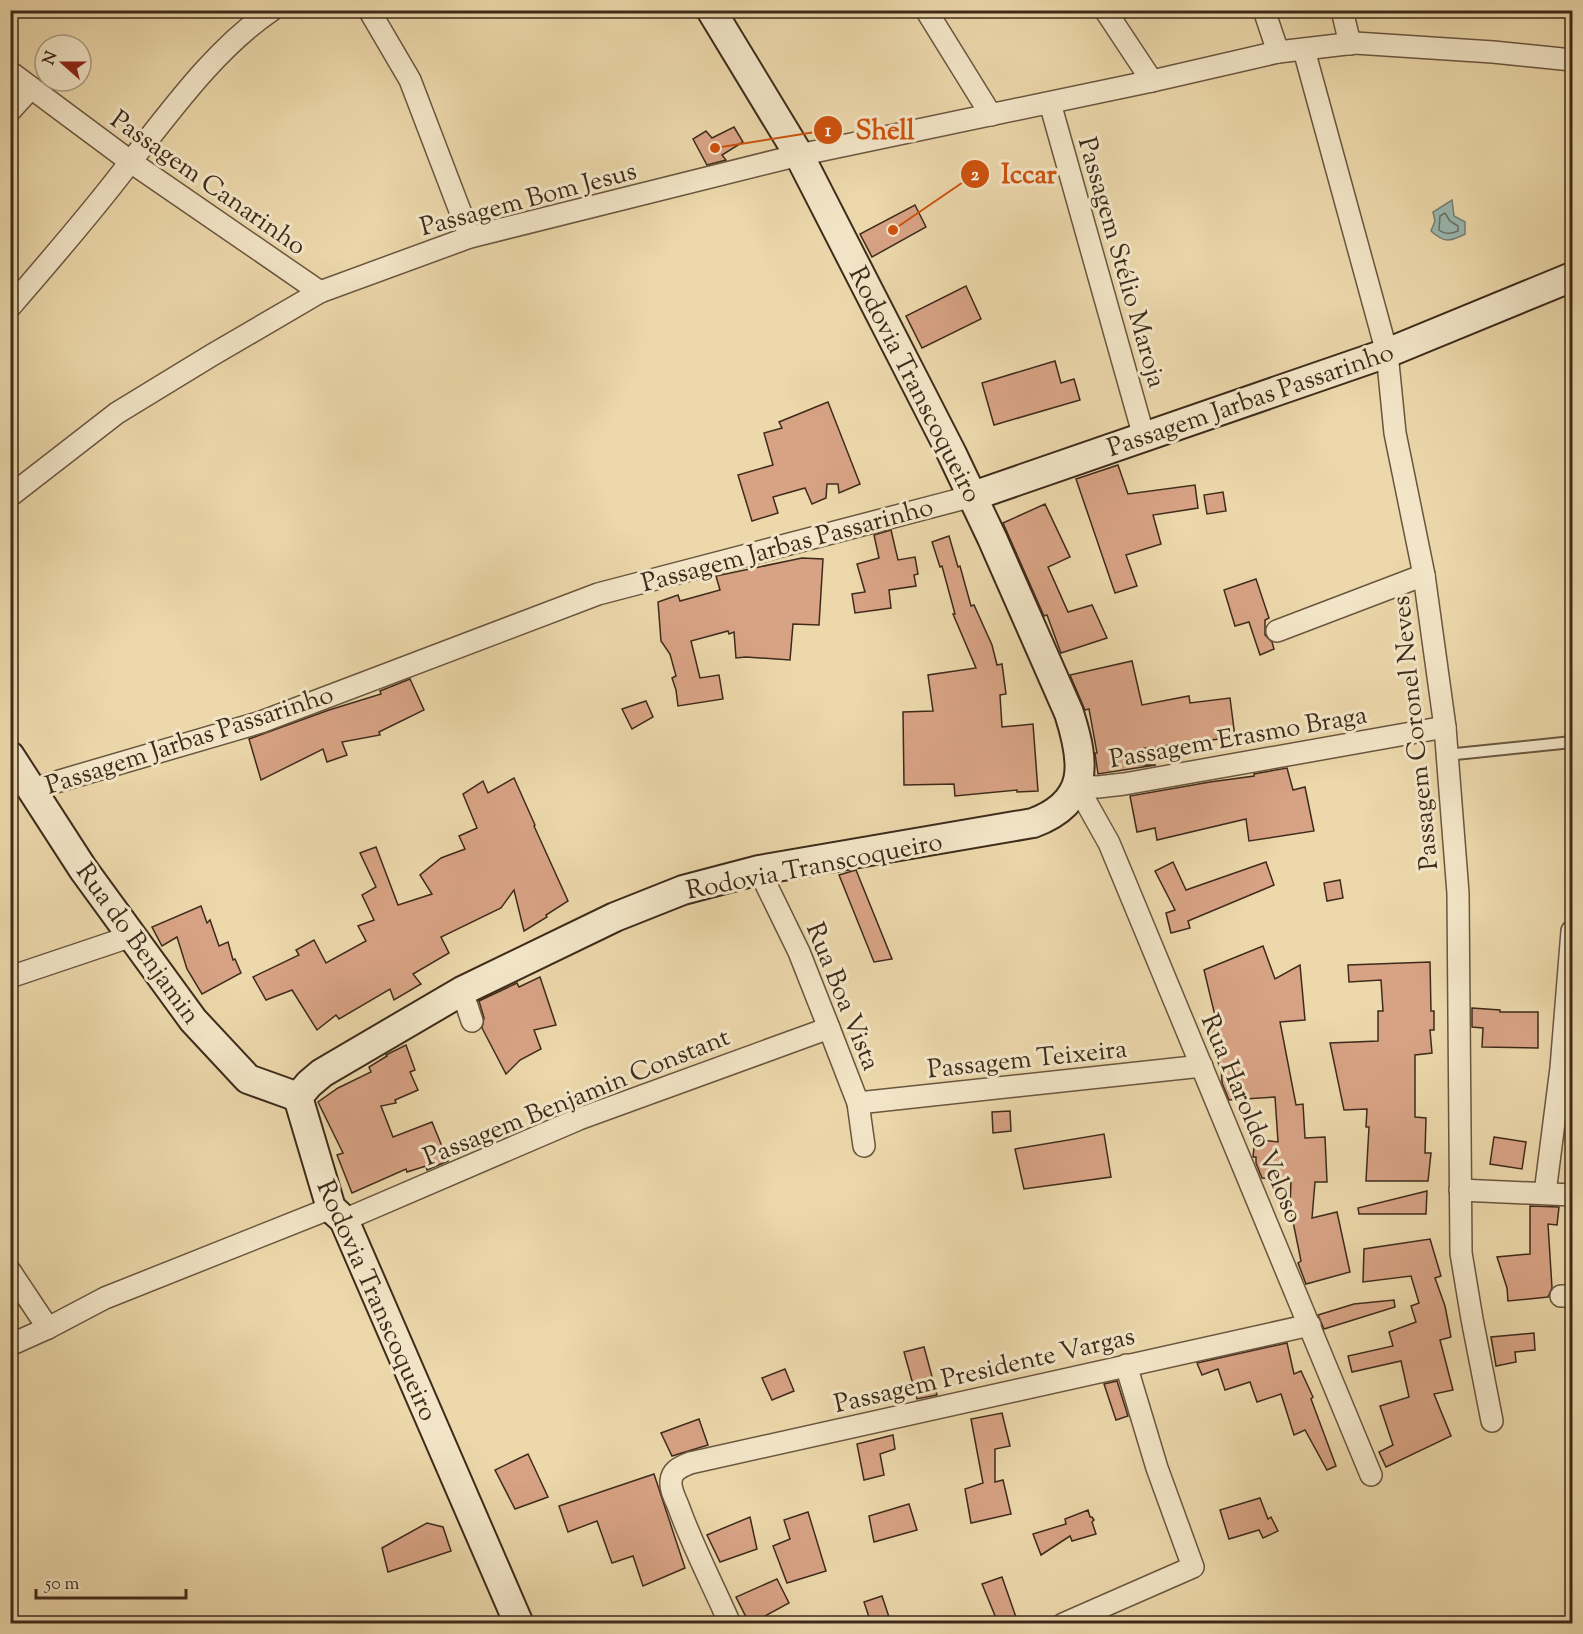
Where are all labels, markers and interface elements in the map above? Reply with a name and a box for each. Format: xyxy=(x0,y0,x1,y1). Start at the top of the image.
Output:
north arrow xyxy=(33,33,93,93)
text: N xyxy=(38,48,64,69)
street label: Passagem Canarinho xyxy=(102,103,313,266)
callout: Shell xyxy=(813,107,927,152)
text: Shell xyxy=(855,113,915,152)
text: 1 xyxy=(825,119,832,145)
street label: Passagem Stélio Maroja xyxy=(1067,133,1174,392)
callout: Iccar xyxy=(960,151,1069,196)
street label: Passagem Bom Jesus xyxy=(416,154,641,247)
text: Iccar xyxy=(1001,157,1058,196)
text: 2 xyxy=(971,163,980,189)
street label: Rodovia Transcoqueiro xyxy=(838,261,989,510)
street label: Passagem Jarbas Passarinho xyxy=(1103,335,1399,468)
street label: Passagem Jarbas Passarinho xyxy=(638,490,938,603)
street label: Passagem Coronel Neves xyxy=(1384,594,1449,872)
street label: Passagem Jarbas Passarinho xyxy=(41,677,339,805)
street label: Passagem Erasmo Braga xyxy=(1107,698,1370,779)
street label: Rodovia Transcoqueiro xyxy=(683,824,946,910)
street label: Rua do Benjamin xyxy=(66,856,208,1033)
street label: Rua Boa Vista xyxy=(795,917,888,1076)
street label: Rua Haroldo Veloso xyxy=(1190,1009,1311,1229)
street label: Passagem Benjamin Constant xyxy=(418,1020,736,1177)
street label: Passagem Teixeira xyxy=(926,1032,1129,1089)
street label: Rodovia Transcoqueiro xyxy=(306,1175,446,1427)
street label: Passagem Presidente Vargas xyxy=(831,1319,1139,1424)
scale bar xyxy=(36,1562,186,1600)
text: 50 m xyxy=(44,1572,80,1598)

